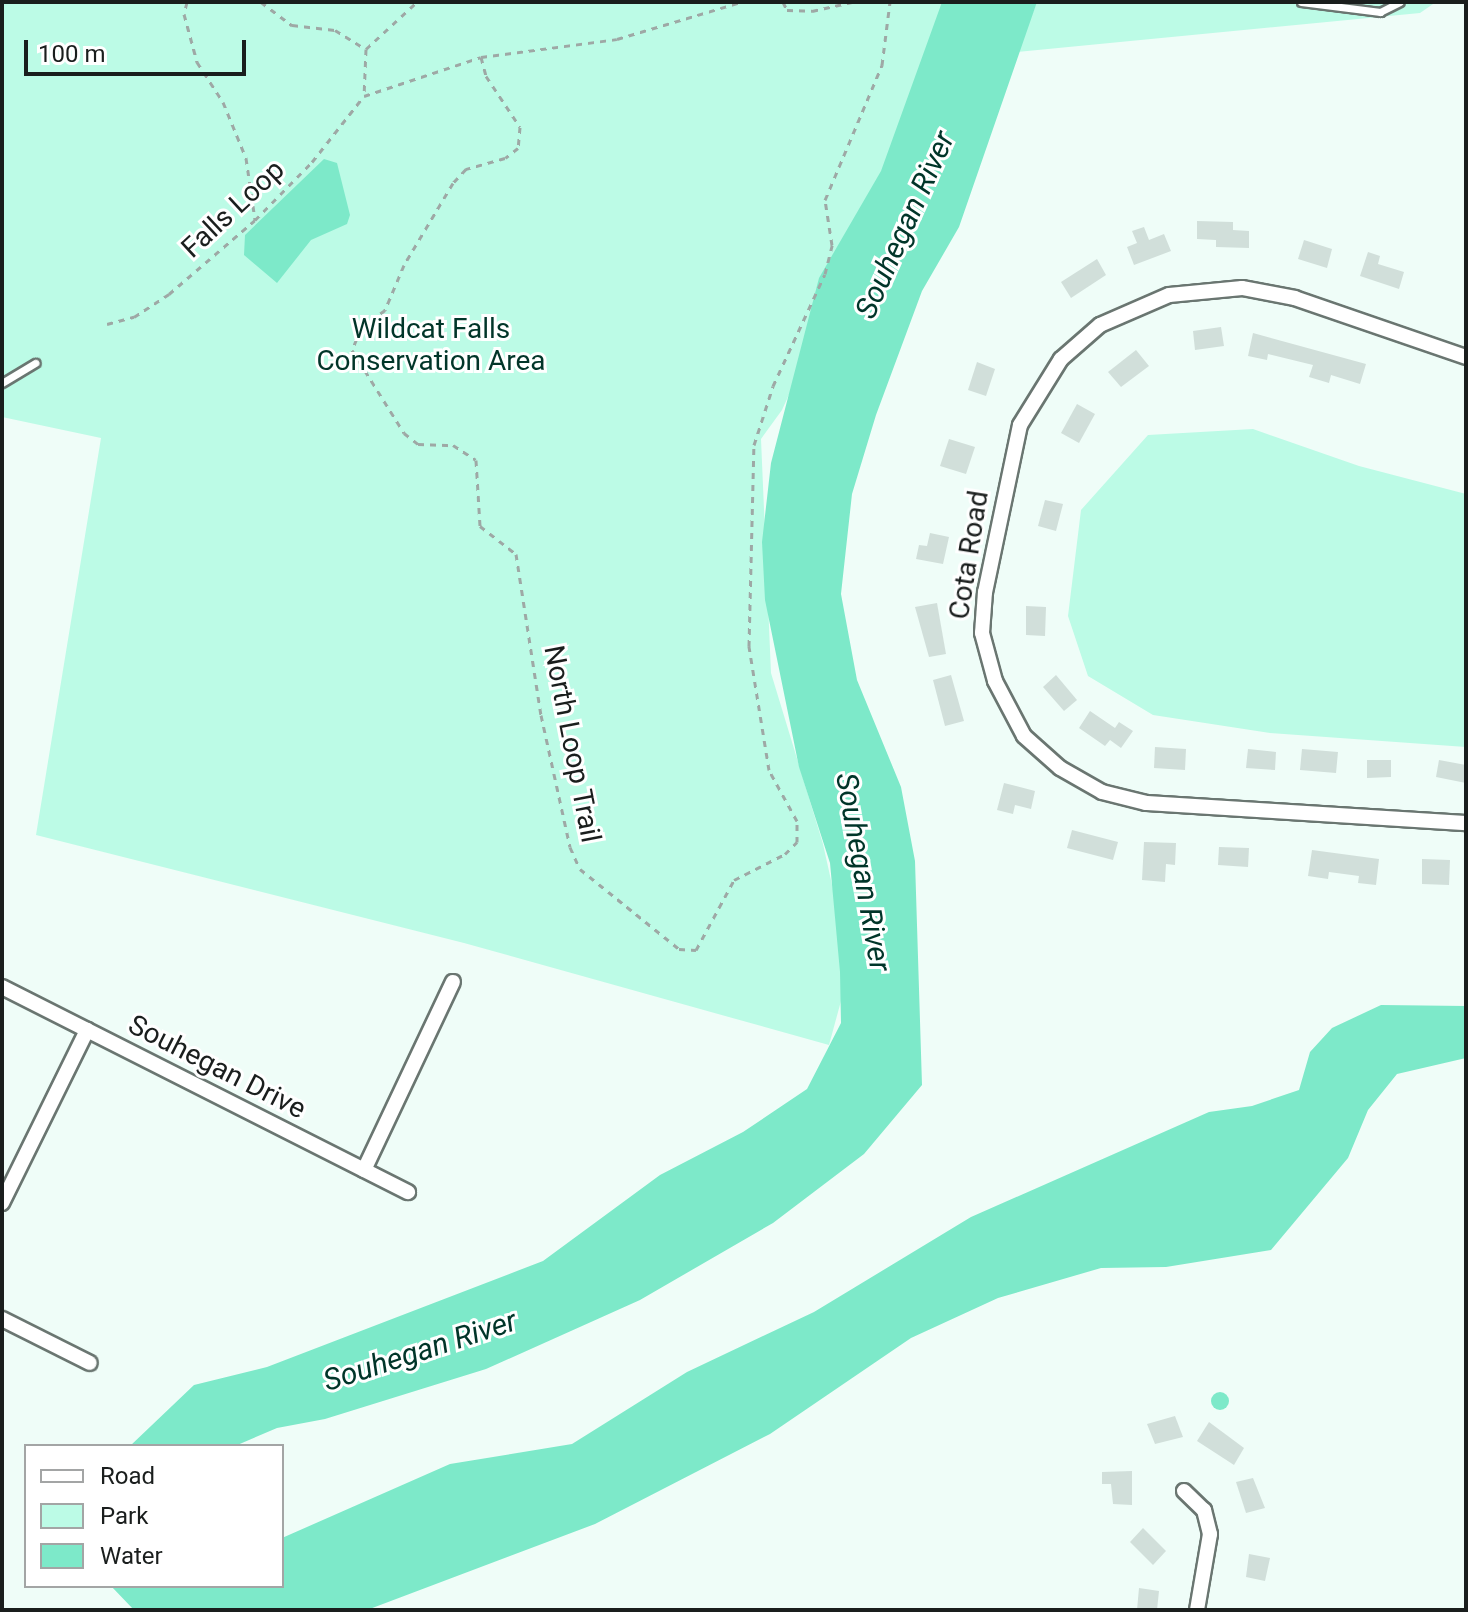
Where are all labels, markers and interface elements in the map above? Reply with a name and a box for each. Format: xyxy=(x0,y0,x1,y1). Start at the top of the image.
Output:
scale bar xyxy=(28,24,250,74)
text: 100 m xyxy=(38,40,105,68)
water label: Souhegan River xyxy=(848,126,962,324)
street label: Falls Loop xyxy=(175,153,291,265)
park label: Wildcat Falls Conservation Area xyxy=(316,312,546,378)
street label: Cota Road xyxy=(942,488,996,622)
street label: North Loop Trail xyxy=(536,642,608,846)
water label: Souhegan River xyxy=(828,770,898,974)
street label: Souhegan Drive xyxy=(123,1008,311,1126)
water label: Souhegan River xyxy=(319,1303,521,1399)
legend xyxy=(24,1444,284,1588)
text: Road xyxy=(100,1462,155,1490)
text: Park xyxy=(100,1502,148,1530)
text: Water xyxy=(100,1542,163,1570)

